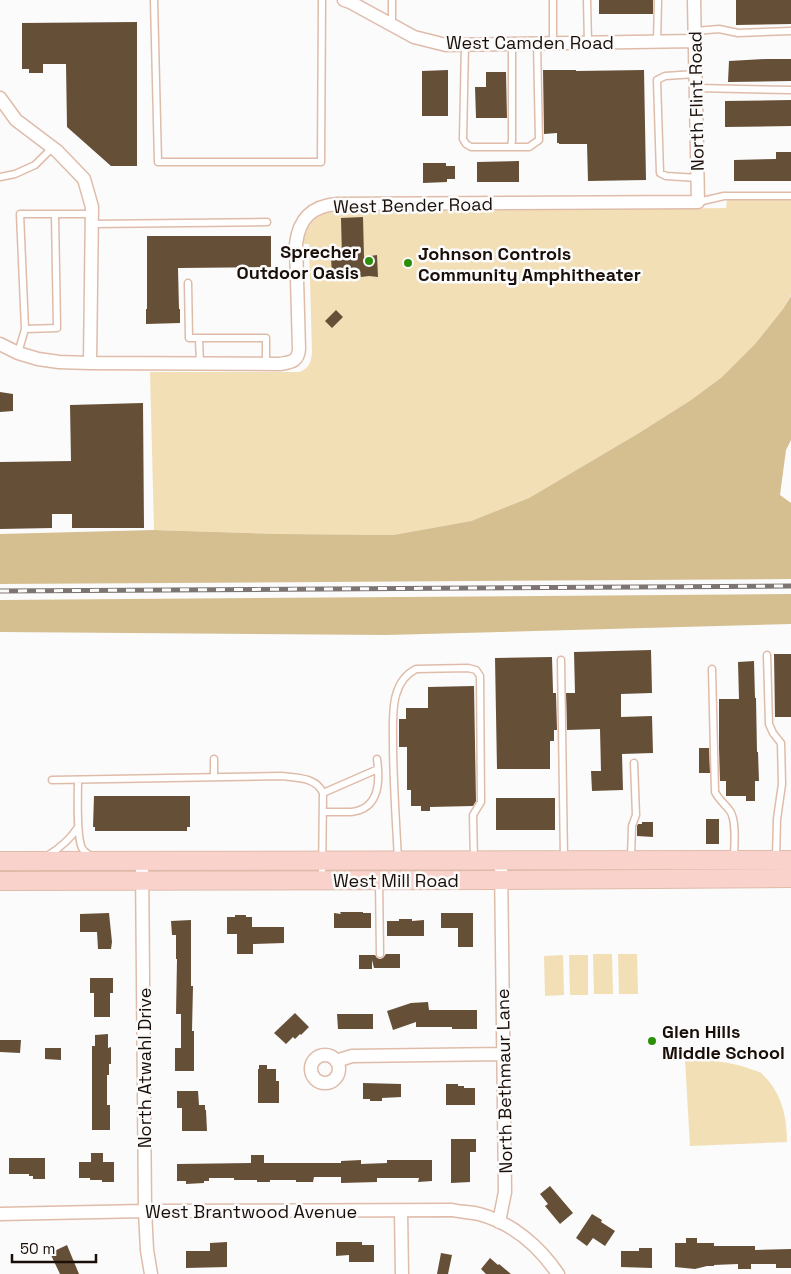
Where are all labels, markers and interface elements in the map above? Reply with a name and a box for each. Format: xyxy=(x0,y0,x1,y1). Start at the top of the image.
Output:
street label: West Camden Road xyxy=(446,31,614,54)
street label: North Flint Road xyxy=(683,31,709,171)
street label: West Bender Road xyxy=(333,192,493,218)
place label: Sprecher Outdoor Oasis xyxy=(236,240,359,284)
place label: Johnson Controls Community Amphitheater xyxy=(418,242,641,286)
marker: Sprecher Outdoor Oasis xyxy=(363,255,375,267)
marker: Johnson Controls Community Amphitheater xyxy=(402,257,414,269)
street label: West Mill Road xyxy=(333,869,459,892)
street label: North Atwahl Drive xyxy=(133,988,156,1148)
street label: North Bethmaur Lane xyxy=(491,988,517,1174)
place label: Glen Hills Middle School xyxy=(662,1020,785,1064)
marker: Glen Hills Middle School xyxy=(646,1035,658,1047)
street label: West Brantwood Avenue xyxy=(145,1200,357,1223)
scale bar xyxy=(12,1232,96,1264)
text: 50 m xyxy=(20,1239,55,1258)

